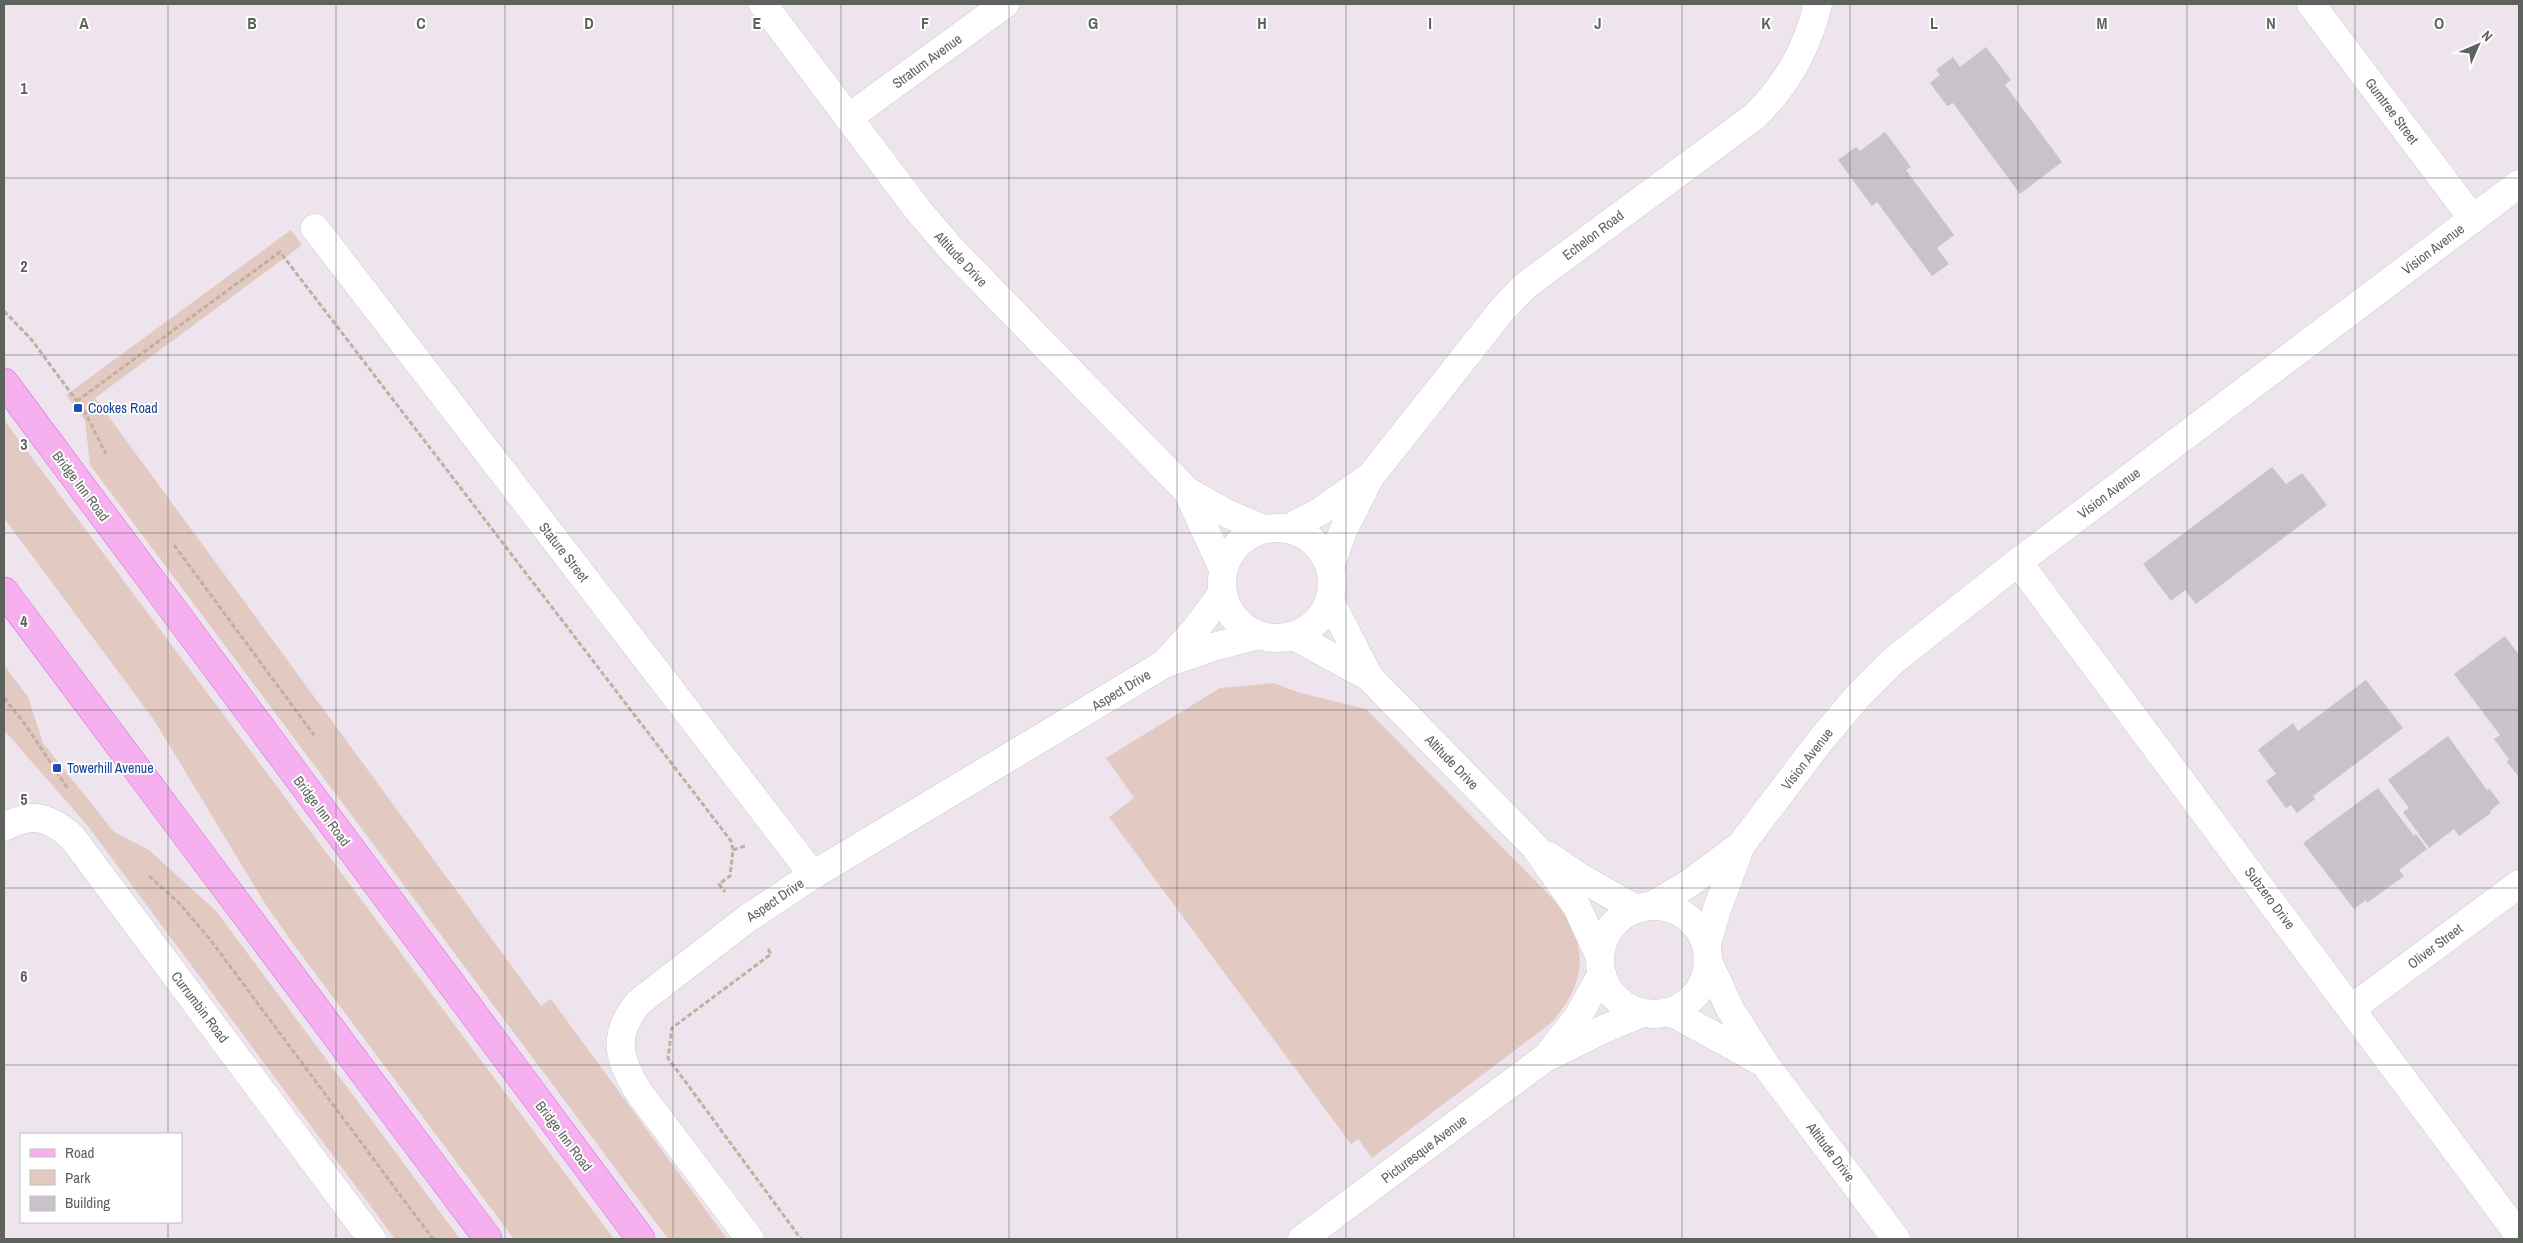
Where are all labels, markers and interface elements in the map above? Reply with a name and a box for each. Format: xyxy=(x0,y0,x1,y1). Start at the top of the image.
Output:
text: A xyxy=(79,12,89,34)
text: B xyxy=(247,12,257,34)
text: C xyxy=(416,12,426,34)
text: D xyxy=(584,12,594,34)
text: E xyxy=(753,12,762,34)
text: F xyxy=(921,12,929,34)
text: G xyxy=(1088,12,1098,34)
text: H xyxy=(1257,12,1267,34)
text: I xyxy=(1428,12,1432,34)
text: J xyxy=(1594,12,1602,34)
text: K xyxy=(1761,12,1771,34)
text: L xyxy=(1930,12,1938,34)
text: M xyxy=(2097,12,2108,34)
text: N xyxy=(2266,12,2276,34)
text: O xyxy=(2434,12,2444,34)
north arrow xyxy=(2453,20,2503,70)
text: N xyxy=(2478,27,2496,45)
street label: Stratum Avenue xyxy=(889,30,965,92)
street label: Gumtree Street xyxy=(2361,74,2423,148)
text: 1 xyxy=(20,77,28,99)
street label: Echelon Road xyxy=(1559,206,1627,264)
street label: Vision Avenue xyxy=(2398,220,2468,278)
street label: Altitude Drive xyxy=(930,227,991,291)
text: 2 xyxy=(20,255,28,277)
place label: Cookes Road xyxy=(88,399,158,417)
marker: Cookes Road xyxy=(72,402,84,414)
text: 3 xyxy=(20,433,28,455)
street label: Bridge Inn Road xyxy=(49,447,113,525)
street label: Vision Avenue xyxy=(2074,464,2144,522)
street label: Stature Street xyxy=(535,519,593,585)
text: 4 xyxy=(20,610,28,632)
street label: Aspect Drive xyxy=(1087,665,1154,715)
street label: Vision Avenue xyxy=(1777,724,1837,794)
street label: Altitude Drive xyxy=(1421,730,1483,793)
place label: Towerhill Avenue xyxy=(67,759,154,777)
marker: Towerhill Avenue xyxy=(51,762,63,774)
street label: Bridge Inn Road xyxy=(290,772,354,850)
text: 5 xyxy=(20,788,28,810)
street label: Subzero Drive xyxy=(2241,863,2299,933)
street label: Aspect Drive xyxy=(742,874,807,926)
street label: Oliver Street xyxy=(2404,919,2466,973)
text: 6 xyxy=(20,965,28,987)
street label: Currumbin Road xyxy=(167,968,233,1046)
street label: Bridge Inn Road xyxy=(532,1097,596,1175)
street label: Picturesque Avenue xyxy=(1378,1111,1470,1187)
street label: Altitude Drive xyxy=(1802,1118,1859,1185)
legend xyxy=(20,1133,182,1223)
text: Road xyxy=(65,1142,94,1163)
text: Park xyxy=(65,1167,91,1188)
text: Building xyxy=(65,1192,110,1213)

